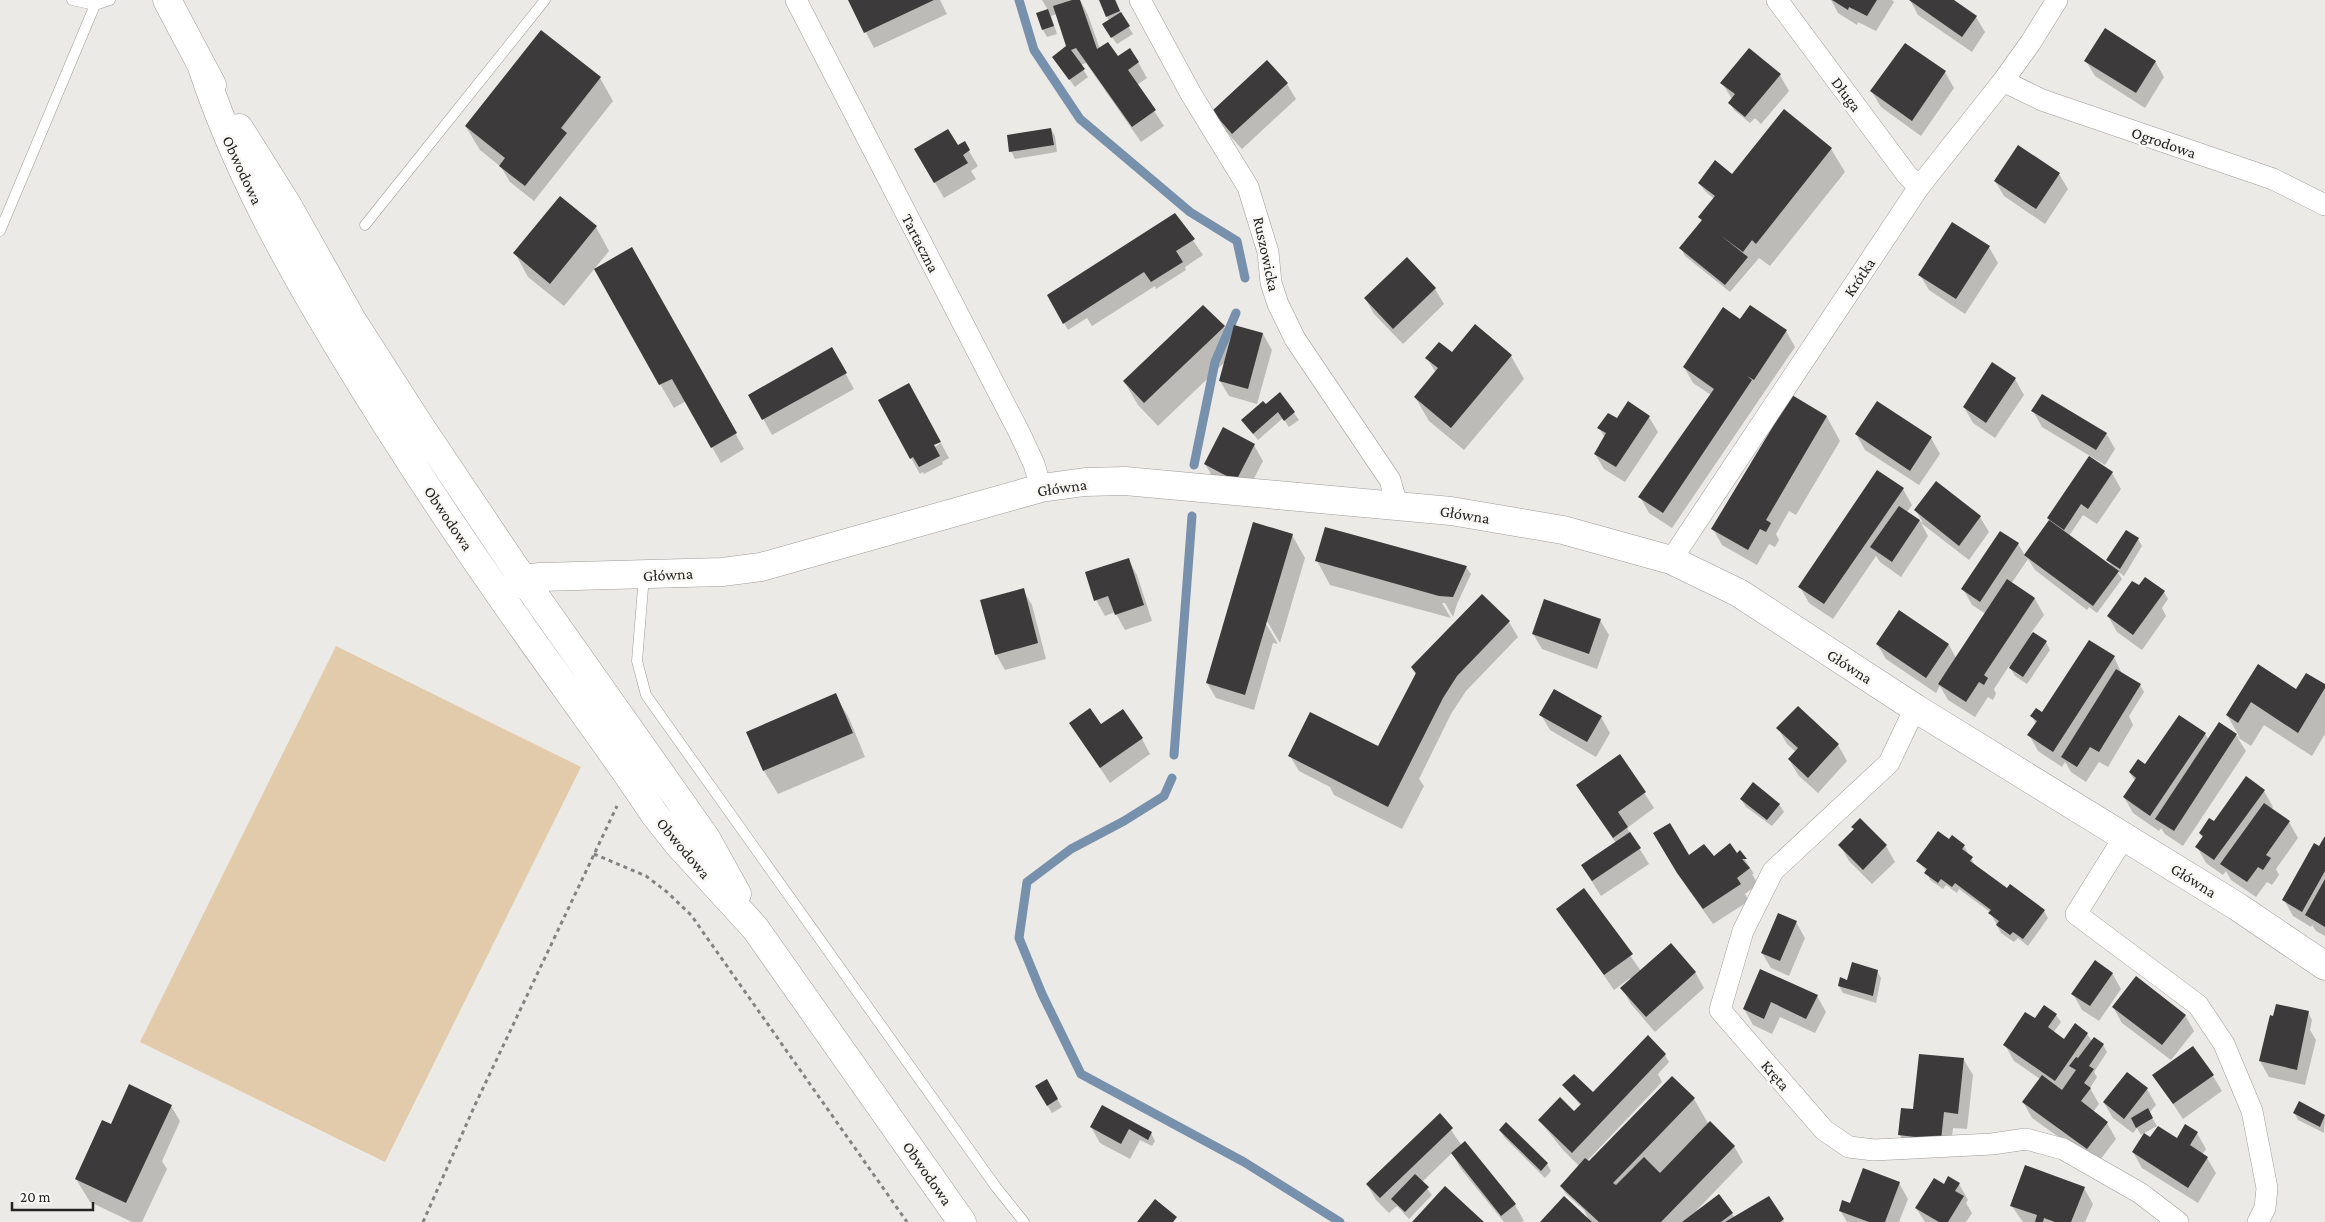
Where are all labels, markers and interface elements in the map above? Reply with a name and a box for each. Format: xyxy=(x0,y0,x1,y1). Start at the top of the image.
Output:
street label: Długa xyxy=(1827,74,1865,116)
street label: Ogrodowa xyxy=(2129,124,2199,163)
street label: Obwodowa xyxy=(219,133,266,208)
street label: Tartaczna xyxy=(899,211,943,276)
street label: Ruszowicka xyxy=(1250,215,1283,293)
street label: Krótka xyxy=(1840,254,1879,300)
street label: Główna xyxy=(1036,476,1089,499)
street label: Obwodowa xyxy=(421,483,477,554)
street label: Główna xyxy=(1439,502,1492,527)
street label: Główna xyxy=(643,565,694,584)
street label: Główna xyxy=(1824,646,1876,687)
street label: Obwodowa xyxy=(653,815,714,883)
street label: Główna xyxy=(2168,860,2220,901)
street label: Kręta xyxy=(1757,1057,1794,1095)
street label: Obwodowa xyxy=(899,1138,956,1209)
scale bar xyxy=(12,1180,94,1212)
text: 20 m xyxy=(20,1189,51,1205)

